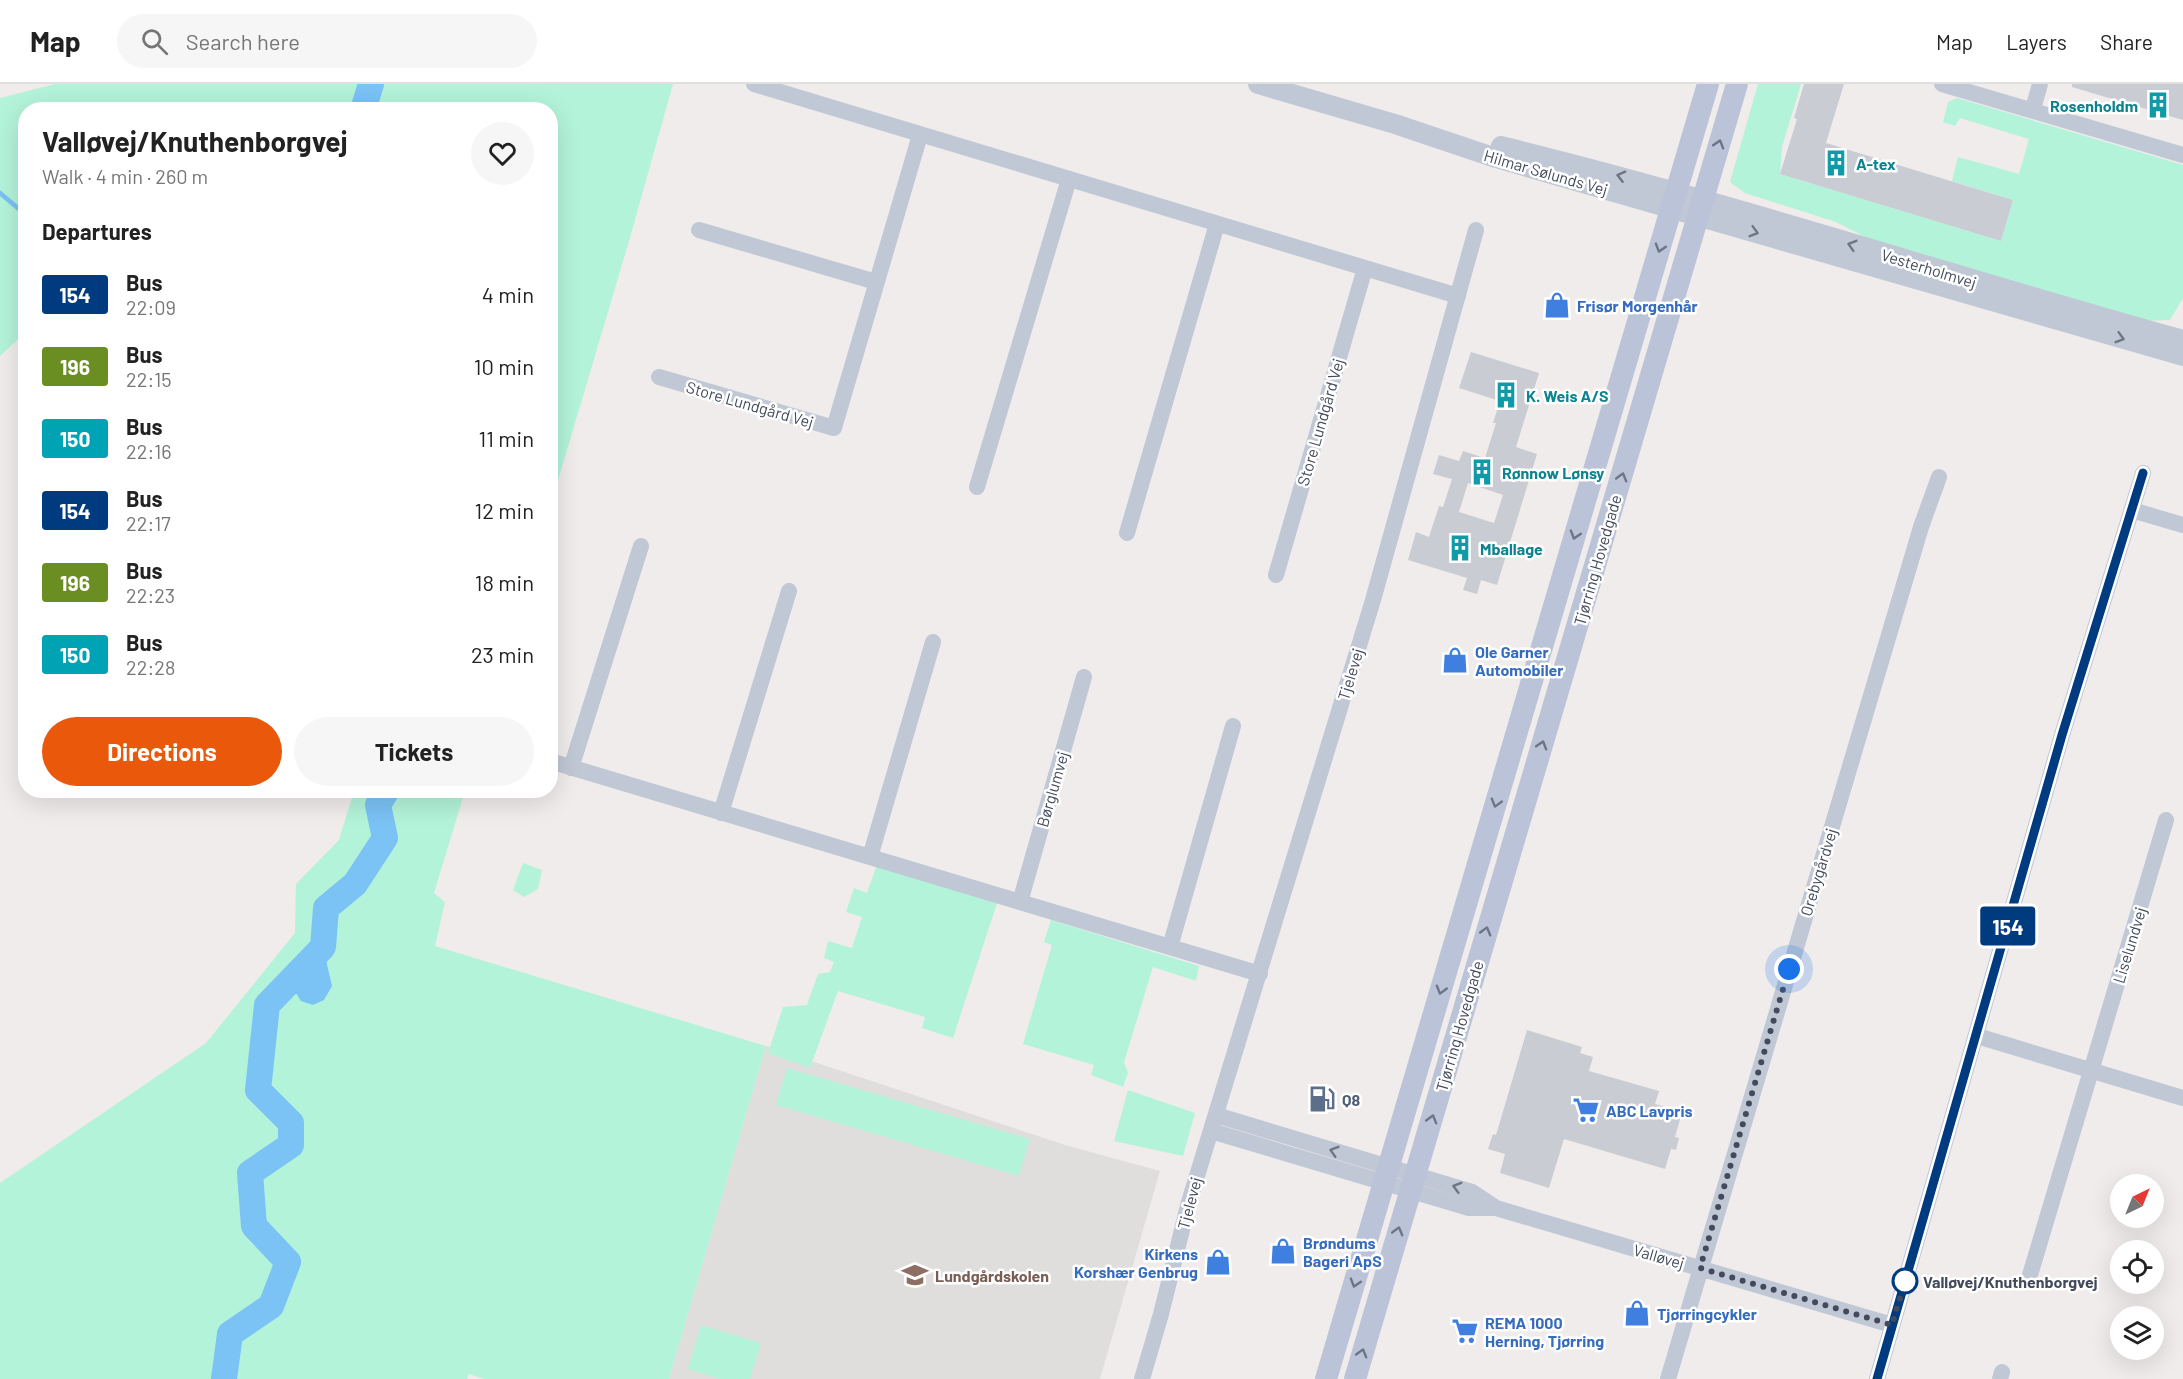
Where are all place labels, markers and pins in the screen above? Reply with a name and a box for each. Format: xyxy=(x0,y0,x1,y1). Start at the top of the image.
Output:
building icon: Rosenholdm xyxy=(2143,90,2173,120)
place label: Rosenholdm xyxy=(2050,96,2138,115)
building icon: A-tex xyxy=(1821,148,1851,178)
place label: A-tex xyxy=(1856,154,1896,173)
shop icon: Frisør Morgenhår xyxy=(1542,290,1572,320)
place label: Frisør Morgenhår xyxy=(1577,296,1698,315)
building icon: K. Weis A/S xyxy=(1491,380,1521,410)
place label: K. Weis A/S xyxy=(1526,386,1609,405)
building icon: Rønnow Lønsy xyxy=(1467,457,1497,487)
place label: Rønnow Lønsy xyxy=(1502,463,1604,482)
building icon: Mballage xyxy=(1445,533,1475,563)
place label: Mballage xyxy=(1480,539,1543,558)
place label: Ole Garner Automobiler xyxy=(1475,642,1563,679)
shop icon: Ole Garner Automobiler xyxy=(1440,645,1470,675)
fuel station icon: Q8 xyxy=(1307,1084,1337,1114)
place label: Q8 xyxy=(1342,1090,1360,1109)
supermarket icon: ABC Lavpris xyxy=(1571,1095,1601,1125)
place label: ABC Lavpris xyxy=(1606,1101,1693,1120)
place label: Brøndums Bageri ApS xyxy=(1303,1233,1382,1270)
shop icon: Brøndums Bageri ApS xyxy=(1268,1236,1298,1266)
place label: Kirkens Korshær Genbrug xyxy=(1074,1244,1198,1281)
shop icon: Kirkens Korshær Genbrug xyxy=(1203,1247,1233,1277)
school or university icon: Lundgårdskolen xyxy=(900,1260,930,1290)
place label: Lundgårdskolen xyxy=(935,1266,1049,1285)
marker: Valløvej/Knuthenborgvej xyxy=(1892,1268,1918,1294)
place label: Valløvej/Knuthenborgvej xyxy=(1923,1272,2098,1291)
shop icon: Tjørringcykler xyxy=(1622,1298,1652,1328)
place label: Tjørringcykler xyxy=(1657,1304,1757,1323)
place label: REMA 1000 Herning, Tjørring xyxy=(1485,1313,1604,1350)
supermarket icon: REMA 1000 Herning, Tjørring xyxy=(1450,1316,1480,1346)

